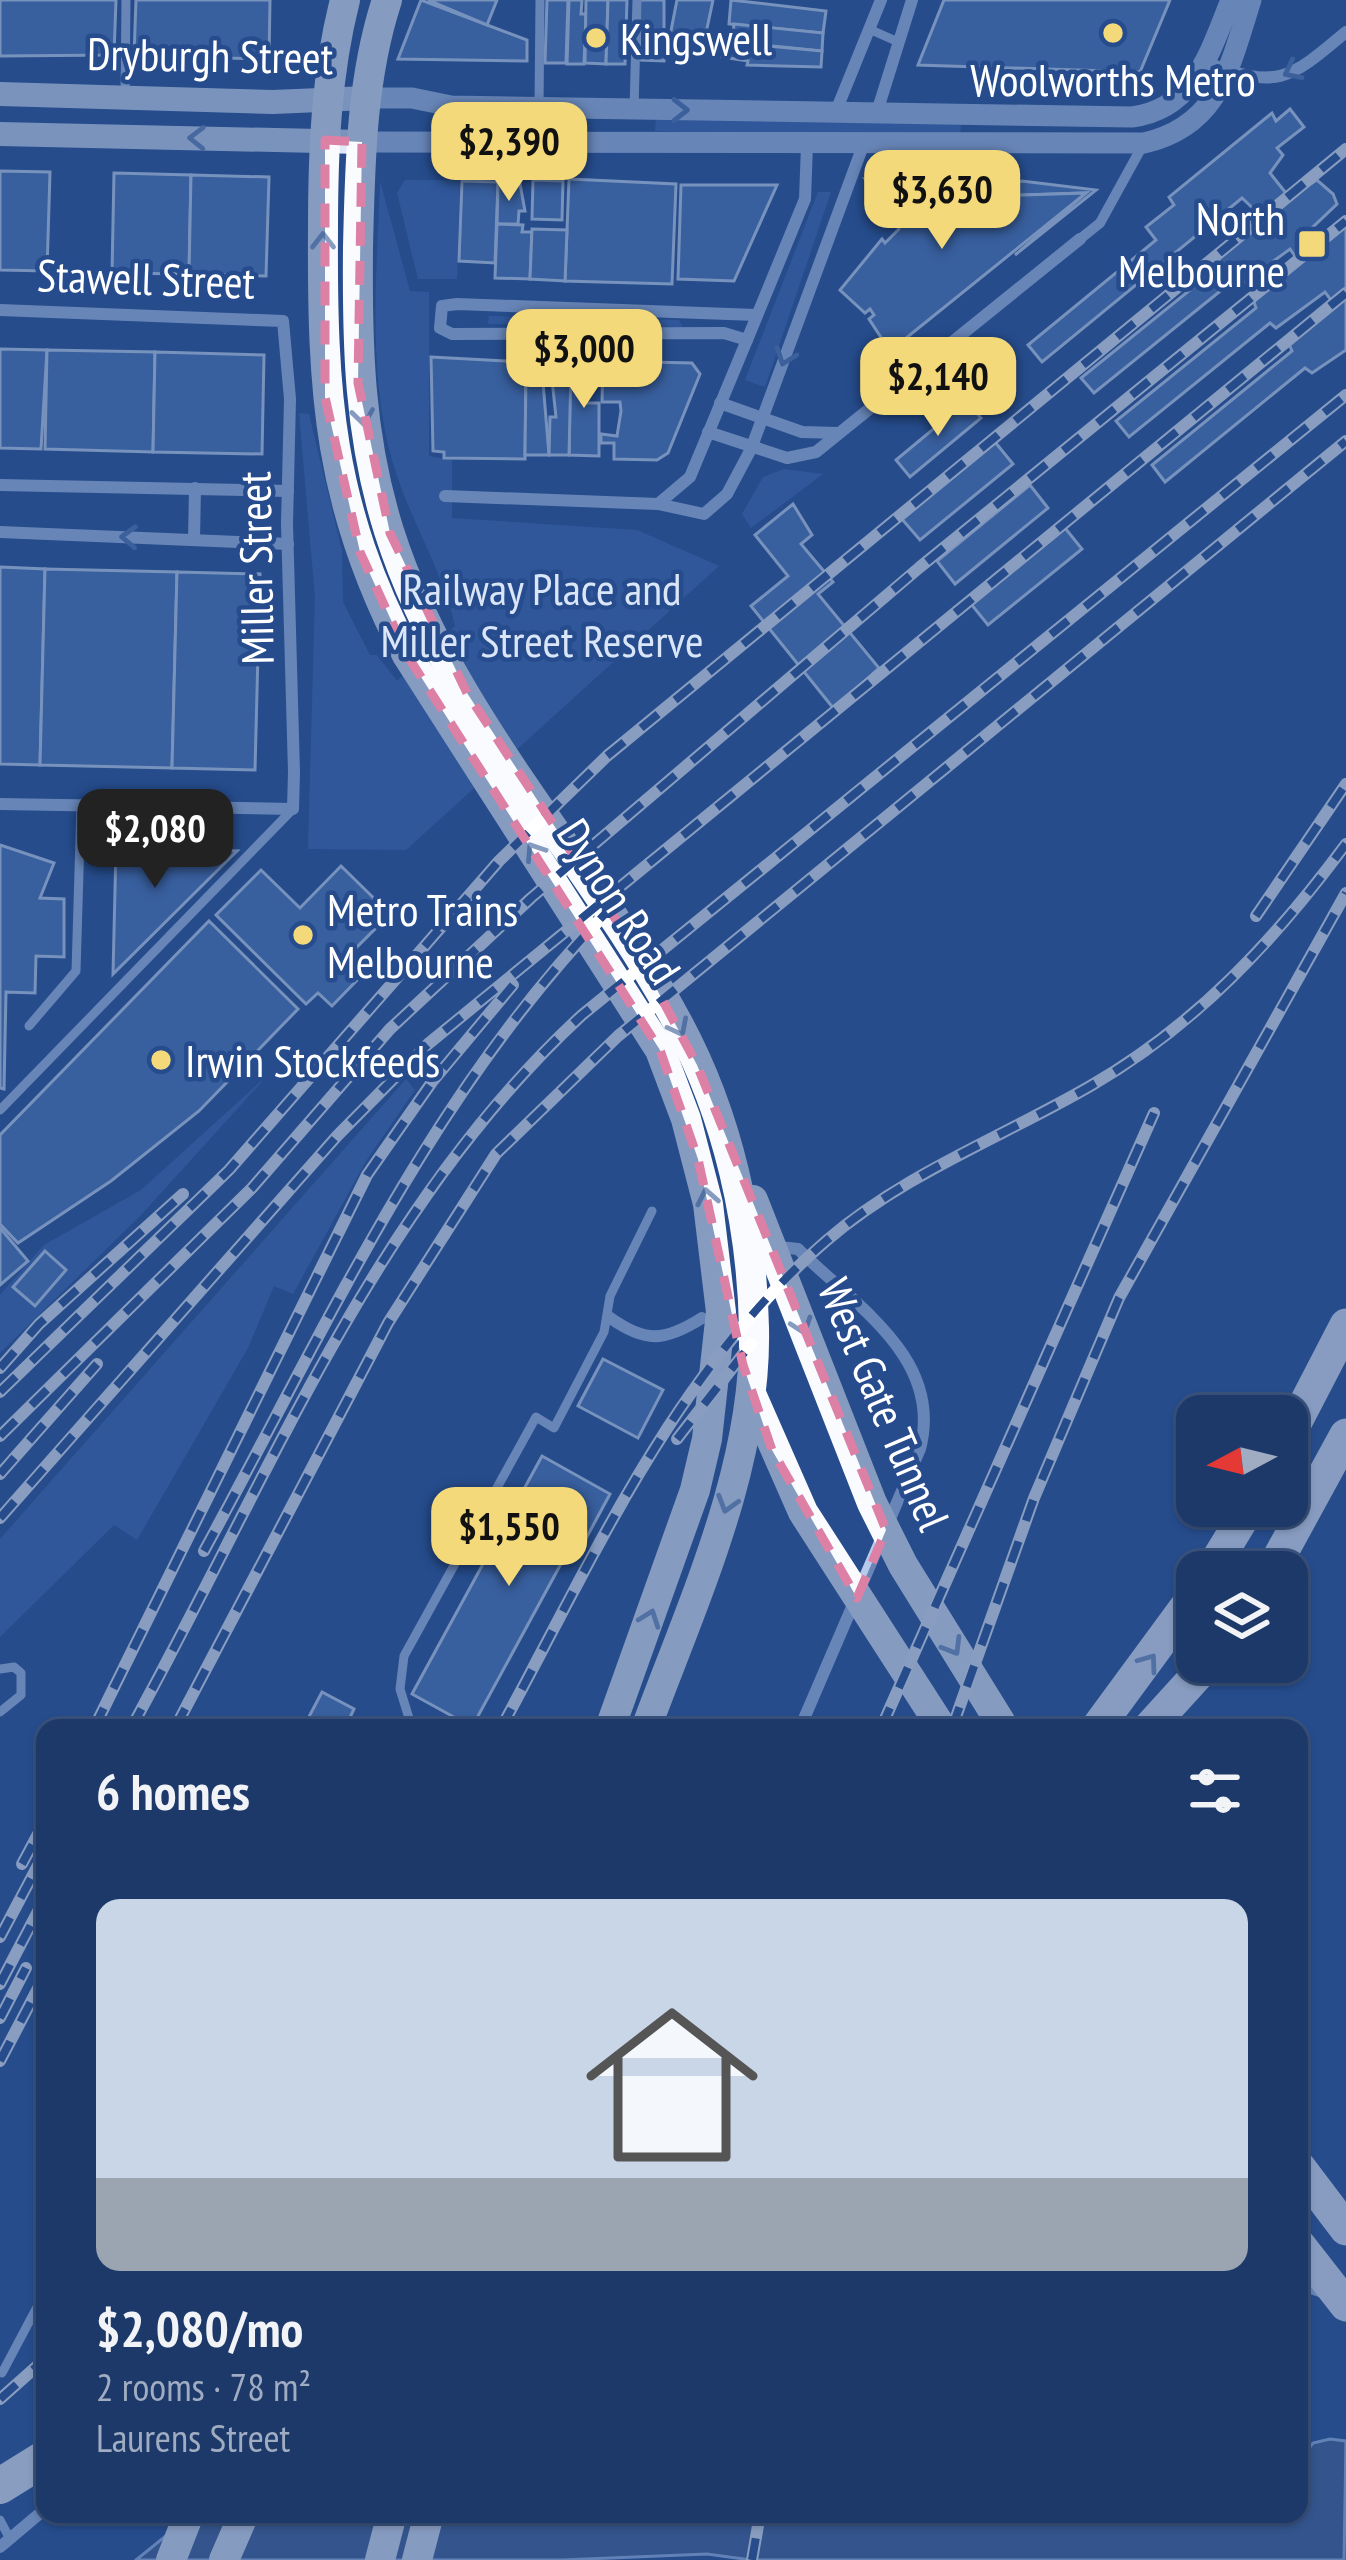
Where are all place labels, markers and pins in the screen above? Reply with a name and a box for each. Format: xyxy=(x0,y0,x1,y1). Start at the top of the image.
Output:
place label: Kingswell xyxy=(620,9,773,67)
marker: Woolworths Metro xyxy=(1100,20,1126,46)
marker: Kingswell xyxy=(583,25,609,51)
place label: Woolworths Metro xyxy=(970,50,1256,108)
pin: $2,390 xyxy=(411,102,607,204)
pin: $3,630 xyxy=(844,150,1040,252)
place label: North Melbourne xyxy=(1118,189,1285,299)
marker: North Melbourne xyxy=(1296,228,1328,260)
pin: $3,000 xyxy=(486,309,682,411)
pin: $2,140 xyxy=(840,337,1036,439)
pin: $2,080 xyxy=(57,789,253,891)
place label: Metro Trains Melbourne xyxy=(327,880,518,990)
marker: Metro Trains Melbourne xyxy=(290,922,316,948)
place label: Irwin Stockfeeds xyxy=(185,1031,440,1089)
marker: Irwin Stockfeeds xyxy=(148,1047,174,1073)
pin: $1,550 xyxy=(411,1487,607,1589)

